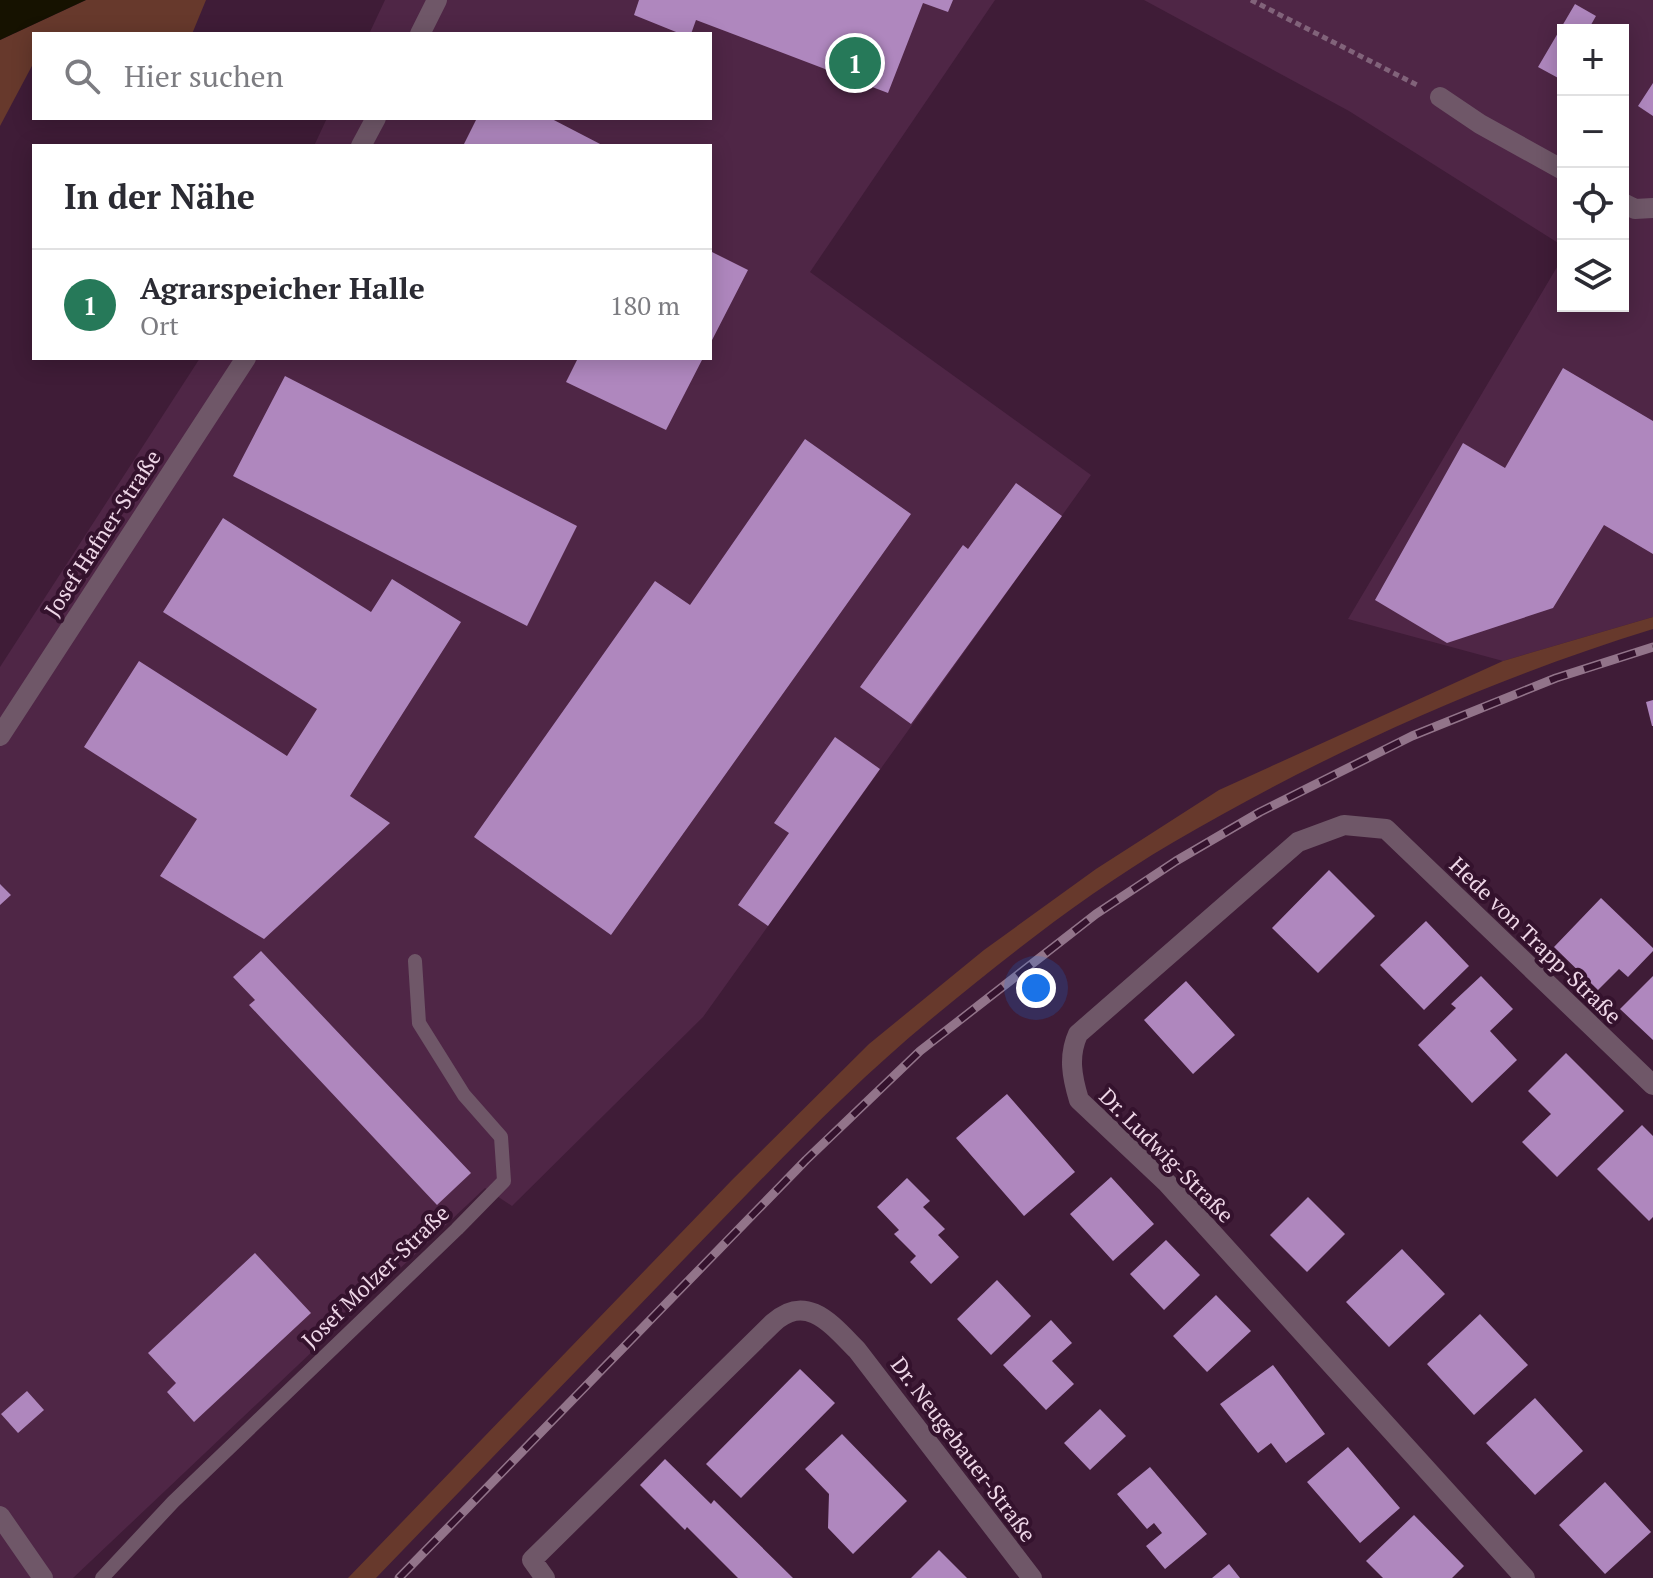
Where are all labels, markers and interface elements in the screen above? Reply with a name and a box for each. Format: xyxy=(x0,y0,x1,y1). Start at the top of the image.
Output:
map controls xyxy=(1557,24,1629,312)
button: + xyxy=(1557,24,1629,96)
search box xyxy=(32,32,712,120)
pin: 1 xyxy=(829,33,881,93)
icon: search xyxy=(60,54,104,98)
text: Hier suchen xyxy=(124,56,283,96)
button: − xyxy=(1557,96,1629,168)
button: locate xyxy=(1557,168,1629,240)
text: In der Nähe xyxy=(64,174,255,219)
button: layers xyxy=(1557,240,1629,312)
text: Agrarspeicher Halle xyxy=(140,268,425,308)
text: 1 xyxy=(83,288,97,322)
text: 180 m xyxy=(610,288,680,322)
text: Ort xyxy=(140,308,179,342)
street label: Josef Hafner-Straße xyxy=(37,444,167,622)
street label: Hede von Trapp-Straße xyxy=(1444,850,1628,1030)
your location xyxy=(1016,968,1056,1008)
street label: Dr. Ludwig-Straße xyxy=(1094,1082,1240,1228)
street label: Josef Molzer-Straße xyxy=(295,1198,455,1354)
street label: Dr. Neugebauer-Straße xyxy=(885,1351,1043,1547)

